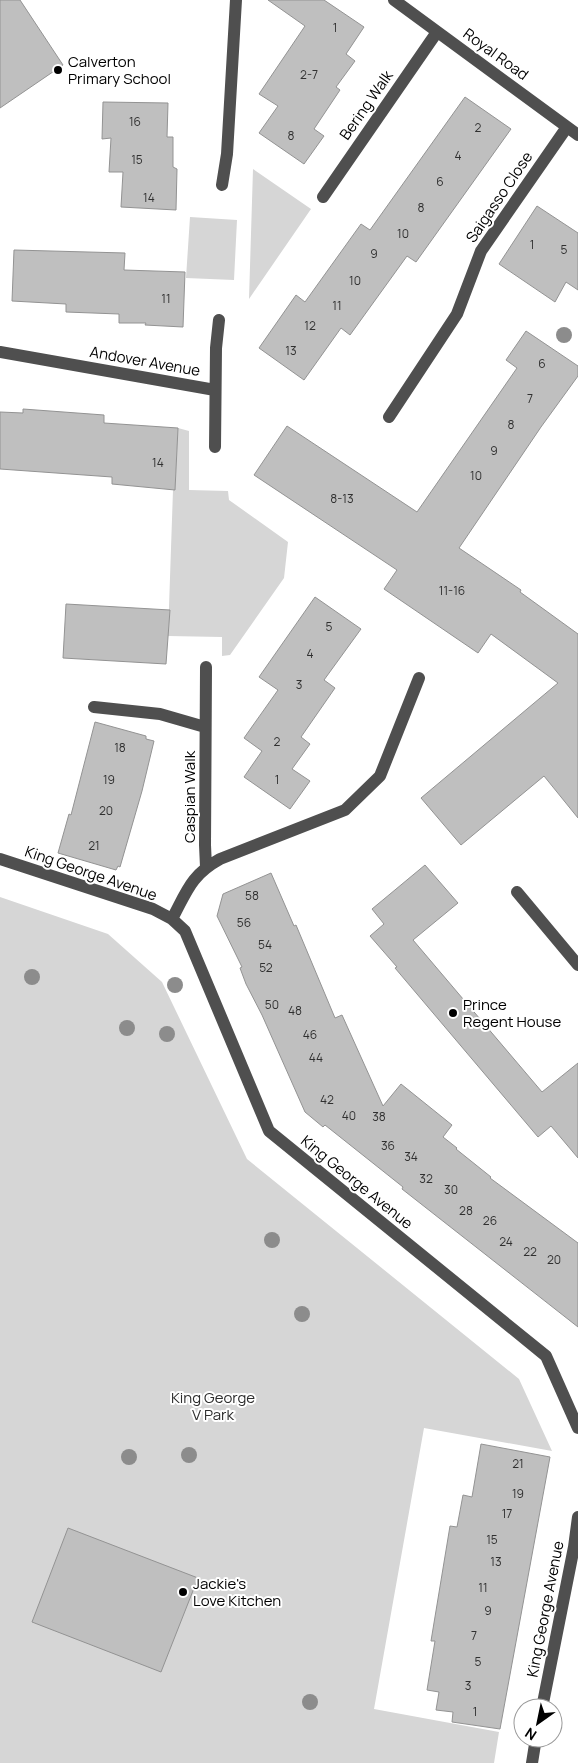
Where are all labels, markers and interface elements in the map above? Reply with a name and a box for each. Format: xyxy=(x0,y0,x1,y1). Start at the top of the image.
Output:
house number: 1 xyxy=(333,19,337,36)
street label: Royal Road xyxy=(459,23,533,85)
place label: Calverton Primary School xyxy=(68,51,171,89)
marker: Calverton Primary School xyxy=(52,64,64,76)
house number: 2-7 xyxy=(300,66,318,83)
street label: Bering Walk xyxy=(334,66,398,144)
house number: 16 xyxy=(129,113,141,130)
house number: 2 xyxy=(475,119,482,136)
house number: 8 xyxy=(288,127,295,144)
house number: 4 xyxy=(454,147,462,164)
street label: Saigasso Close xyxy=(461,147,537,247)
house number: 15 xyxy=(131,151,143,168)
house number: 6 xyxy=(436,173,444,190)
house number: 14 xyxy=(143,189,155,206)
house number: 8 xyxy=(418,199,425,216)
house number: 10 xyxy=(397,225,409,242)
house number: 1 xyxy=(530,236,534,253)
house number: 5 xyxy=(561,241,568,258)
house number: 9 xyxy=(370,245,378,262)
house number: 10 xyxy=(349,272,361,289)
house number: 11 xyxy=(161,290,171,307)
house number: 11 xyxy=(332,297,342,314)
house number: 12 xyxy=(304,317,316,334)
street label: Andover Avenue xyxy=(88,341,202,381)
house number: 13 xyxy=(285,342,297,359)
house number: 6 xyxy=(538,355,546,372)
house number: 7 xyxy=(527,390,533,407)
house number: 8 xyxy=(508,416,515,433)
house number: 9 xyxy=(490,442,498,459)
house number: 14 xyxy=(152,454,164,471)
house number: 10 xyxy=(470,467,482,484)
house number: 8-13 xyxy=(330,490,354,507)
house number: 11-16 xyxy=(439,582,465,599)
house number: 5 xyxy=(326,618,333,635)
house number: 4 xyxy=(306,645,314,662)
house number: 3 xyxy=(296,676,302,693)
house number: 2 xyxy=(274,733,281,750)
house number: 18 xyxy=(114,739,126,756)
street label: Caspian Walk xyxy=(179,750,200,843)
house number: 19 xyxy=(103,771,115,788)
house number: 1 xyxy=(275,771,279,788)
house number: 20 xyxy=(99,802,113,819)
house number: 21 xyxy=(88,837,100,854)
street label: King George Avenue xyxy=(22,841,160,906)
house number: 58 xyxy=(245,887,259,904)
house number: 56 xyxy=(237,914,251,931)
house number: 54 xyxy=(258,936,272,953)
house number: 52 xyxy=(259,959,273,976)
place label: Prince Regent House xyxy=(463,994,561,1032)
house number: 50 xyxy=(265,996,279,1013)
house number: 48 xyxy=(288,1002,302,1019)
marker: Prince Regent House xyxy=(447,1007,459,1019)
house number: 46 xyxy=(303,1026,317,1043)
house number: 44 xyxy=(309,1049,323,1066)
house number: 42 xyxy=(320,1091,334,1108)
house number: 40 xyxy=(342,1107,356,1124)
house number: 38 xyxy=(372,1108,386,1125)
street label: King George Avenue xyxy=(297,1130,418,1234)
house number: 36 xyxy=(381,1137,395,1154)
house number: 34 xyxy=(404,1148,418,1165)
house number: 32 xyxy=(419,1170,433,1187)
house number: 30 xyxy=(444,1181,458,1198)
house number: 28 xyxy=(459,1202,473,1219)
house number: 26 xyxy=(483,1212,497,1229)
house number: 24 xyxy=(499,1233,513,1250)
house number: 22 xyxy=(523,1243,537,1260)
house number: 20 xyxy=(547,1251,561,1268)
park label: King George V Park xyxy=(171,1387,255,1425)
house number: 21 xyxy=(512,1455,524,1472)
house number: 19 xyxy=(512,1485,524,1502)
house number: 17 xyxy=(502,1505,512,1522)
house number: 15 xyxy=(486,1531,498,1548)
street label: King George Avenue xyxy=(521,1539,569,1679)
house number: 13 xyxy=(490,1553,502,1570)
place label: Jackie's Love Kitchen xyxy=(193,1573,281,1611)
house number: 11 xyxy=(478,1579,488,1596)
marker: Jackie's Love Kitchen xyxy=(177,1586,189,1598)
house number: 9 xyxy=(484,1602,492,1619)
house number: 7 xyxy=(471,1627,477,1644)
house number: 5 xyxy=(475,1653,482,1670)
house number: 3 xyxy=(465,1677,471,1694)
north arrow xyxy=(513,1698,563,1748)
house number: 1 xyxy=(473,1703,477,1720)
text: N xyxy=(521,1724,540,1745)

